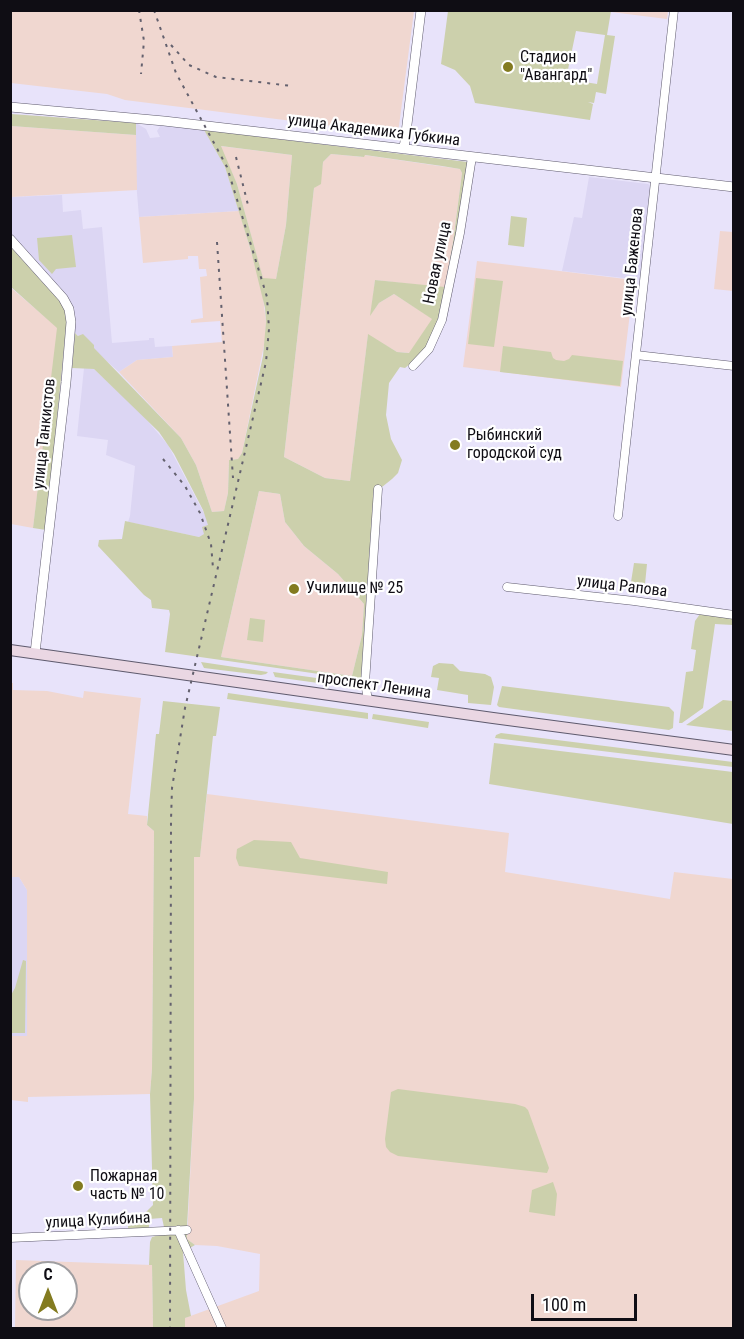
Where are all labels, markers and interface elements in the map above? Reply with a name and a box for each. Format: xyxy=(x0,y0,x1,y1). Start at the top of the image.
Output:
place label: Стадион "Авангард" xyxy=(520,48,592,86)
marker: Стадион "Авангард" xyxy=(501,60,515,74)
street label: улица Академика Губкина xyxy=(287,111,461,151)
street label: улица Баженова xyxy=(618,207,648,317)
street label: Новая улица xyxy=(420,220,456,306)
street label: улица Танкистов xyxy=(30,378,60,490)
place label: Рыбинский городской суд xyxy=(467,426,562,464)
marker: Рыбинский городской суд xyxy=(448,438,462,452)
street label: улица Рапова xyxy=(576,572,668,602)
place label: Училище № 25 xyxy=(306,579,403,599)
marker: Училище № 25 xyxy=(287,582,301,596)
street label: проспект Ленина xyxy=(316,669,432,703)
place label: Пожарная часть № 10 xyxy=(90,1167,165,1205)
marker: Пожарная часть № 10 xyxy=(71,1179,85,1193)
street label: улица Кулибина xyxy=(45,1209,151,1233)
north arrow xyxy=(18,1261,78,1321)
text: С xyxy=(43,1265,53,1284)
scale bar xyxy=(534,1282,640,1320)
text: 100 m xyxy=(542,1294,586,1315)

